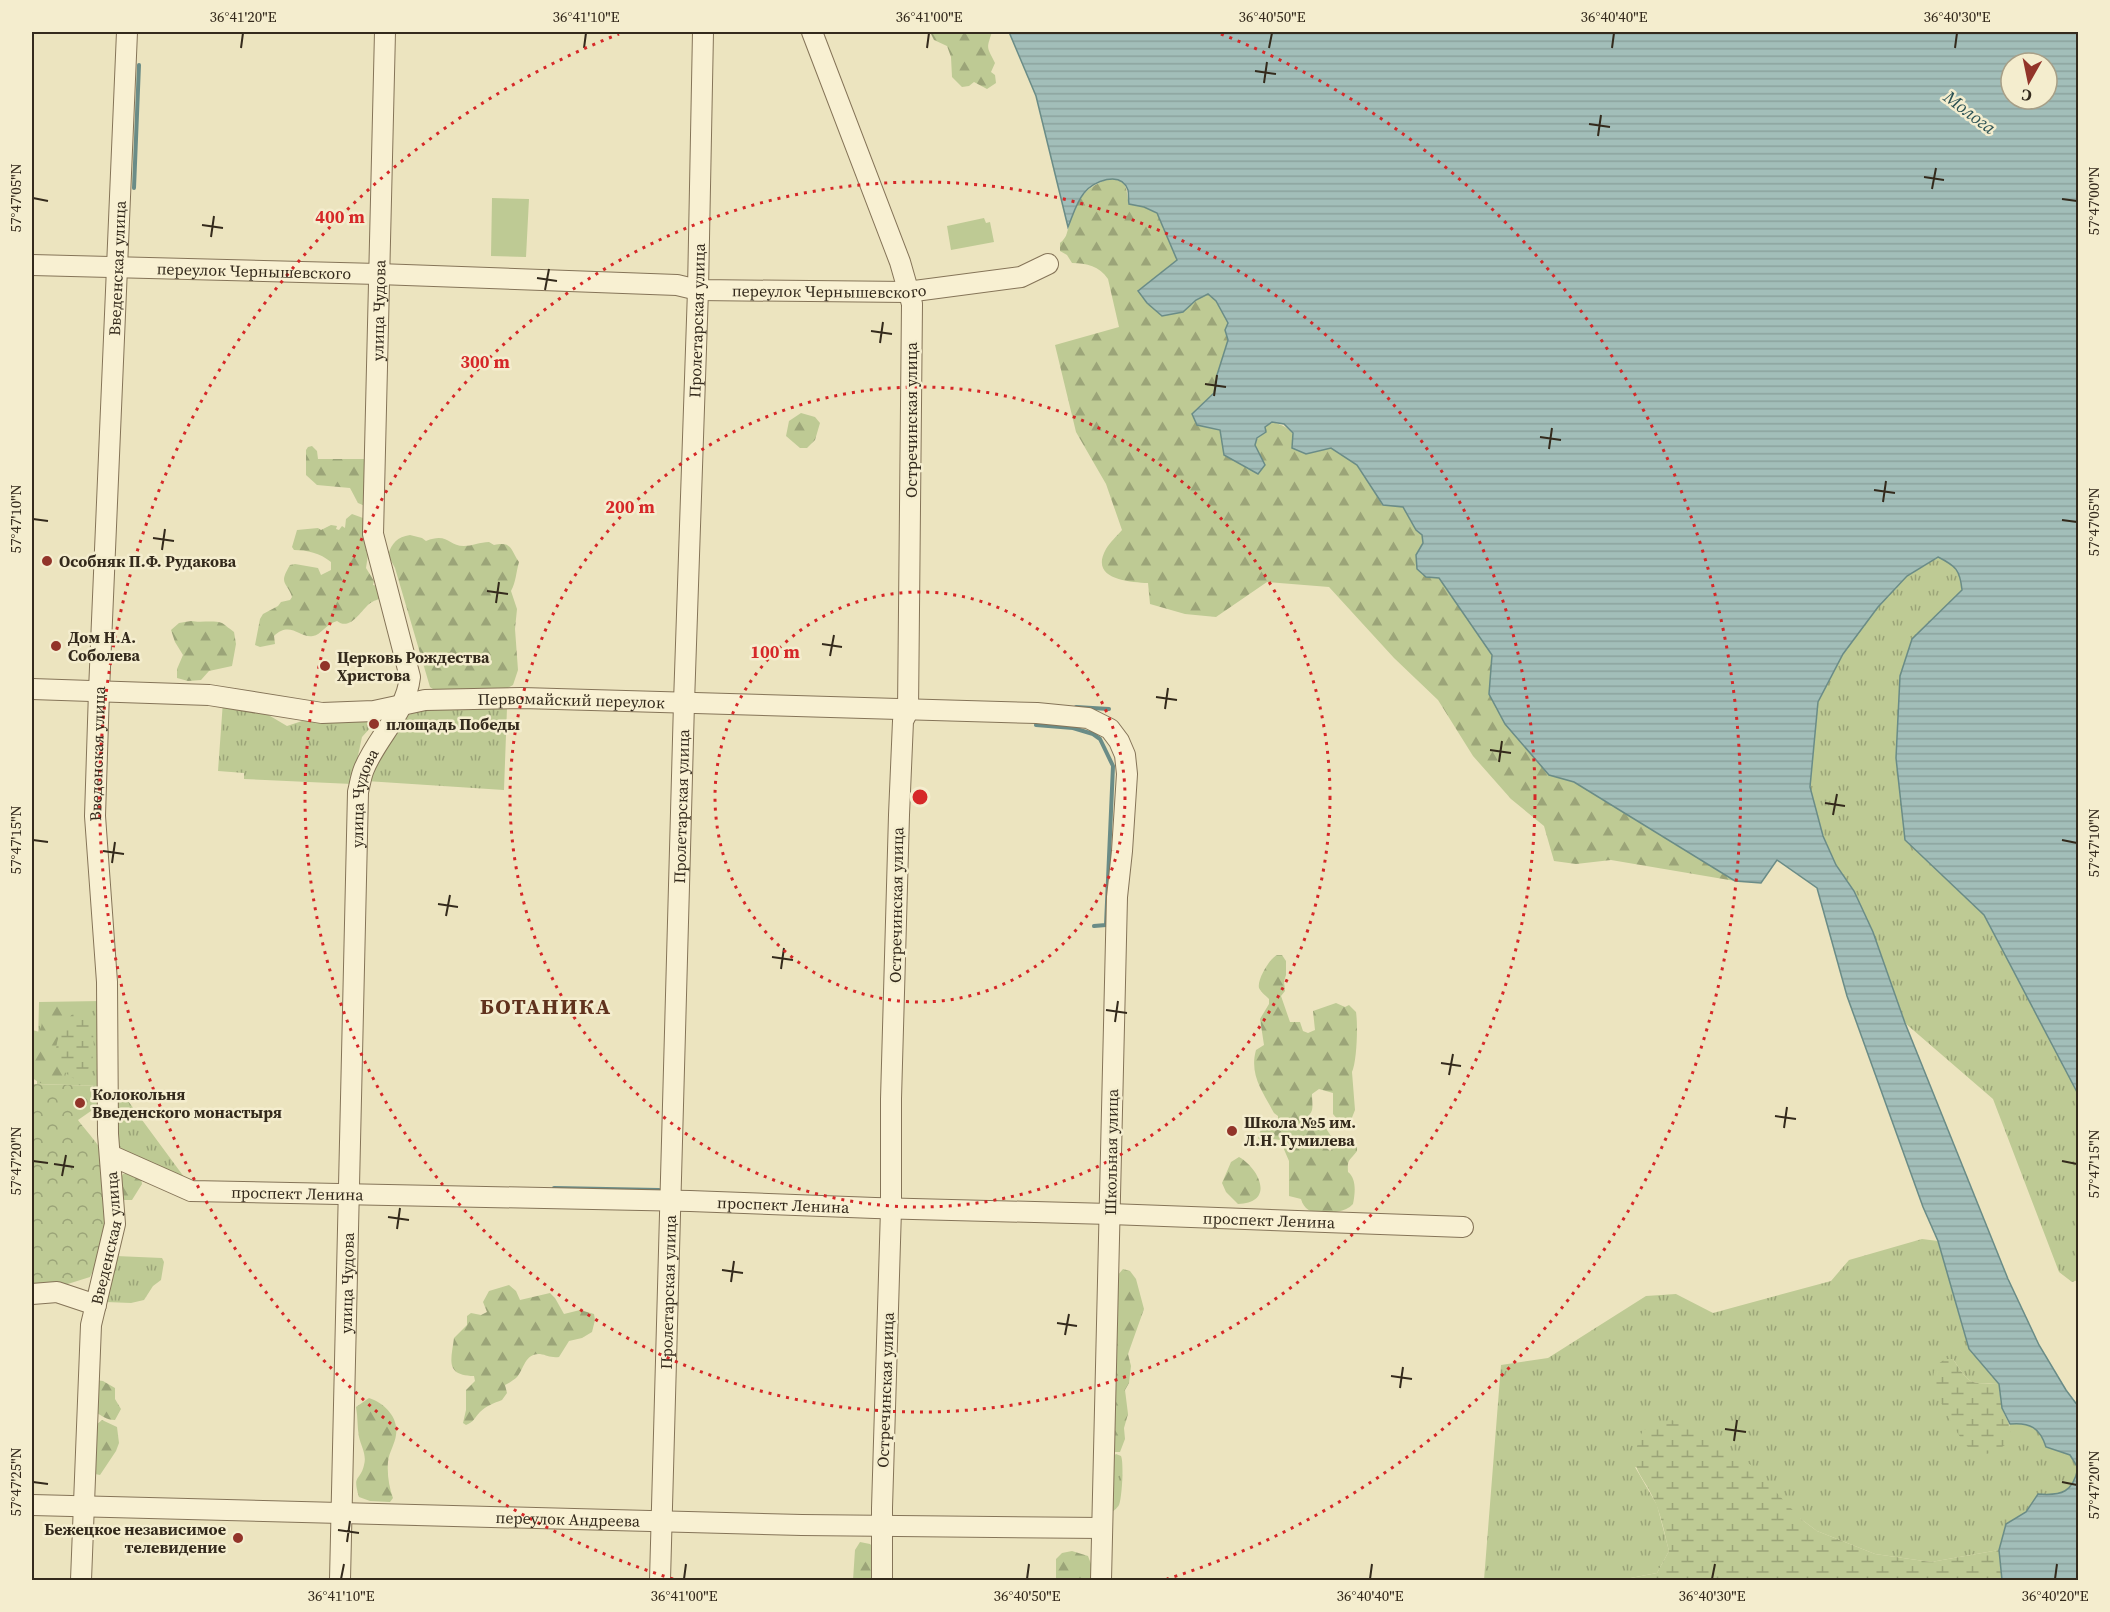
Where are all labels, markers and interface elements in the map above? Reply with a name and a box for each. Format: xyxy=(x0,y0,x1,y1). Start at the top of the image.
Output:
text: 36°41'20"E xyxy=(209,6,277,27)
text: 36°41'10"E xyxy=(552,6,620,27)
text: 36°41'00"E xyxy=(895,6,963,27)
text: 36°40'50"E xyxy=(1238,6,1306,27)
text: 36°40'40"E xyxy=(1580,6,1648,27)
text: 36°40'30"E xyxy=(1923,6,1991,27)
north arrow xyxy=(1999,51,2059,111)
water label: Молога xyxy=(1938,84,2002,140)
text: С xyxy=(2020,84,2033,107)
text: 57°47'05"N xyxy=(5,163,26,233)
text: 57°47'00"N xyxy=(2083,166,2104,236)
street label: Введенская улица xyxy=(103,199,131,336)
text: 400 m xyxy=(315,204,365,229)
street label: Пролетарская улица xyxy=(683,242,710,398)
street label: переулок Чернышевского xyxy=(156,257,352,284)
street label: улица Чудова xyxy=(366,259,391,361)
street label: переулок Чернышевского xyxy=(732,279,928,303)
street label: Остречинская улица xyxy=(900,341,922,498)
text: 300 m xyxy=(460,349,510,374)
text: 57°47'10"N xyxy=(5,484,26,554)
text: 57°47'05"N xyxy=(2083,487,2104,557)
text: 200 m xyxy=(605,494,655,519)
place label: Особняк П.Ф. Рудакова xyxy=(59,550,237,572)
marker: Особняк П.Ф. Рудакова xyxy=(40,554,54,568)
place label: Дом Н.А. Соболева xyxy=(68,626,141,666)
marker: Дом Н.А. Соболева xyxy=(49,639,63,653)
text: 100 m xyxy=(750,639,800,664)
place label: Церковь Рождества Христова xyxy=(337,646,490,686)
marker: Церковь Рождества Христова xyxy=(318,659,332,673)
street label: Введенская улица xyxy=(84,685,110,822)
street label: Первомайский переулок xyxy=(478,687,665,713)
place label: площадь Победы xyxy=(386,713,520,735)
marker: площадь Победы xyxy=(367,717,381,731)
street label: Пролетарская улица xyxy=(668,728,694,884)
street label: улица Чудова xyxy=(346,744,384,848)
centre of rings xyxy=(910,787,930,807)
text: 57°47'15"N xyxy=(5,805,26,875)
text: 57°47'10"N xyxy=(2083,808,2104,878)
street label: Остречинская улица xyxy=(884,826,908,983)
district label: БОТАНИКА xyxy=(480,991,612,1021)
place label: Колокольня Введенского монастыря xyxy=(92,1083,282,1123)
street label: Школьная улица xyxy=(1099,1088,1123,1215)
marker: Колокольня Введенского монастыря xyxy=(73,1096,87,1110)
place label: Школа №5 им. Л.Н. Гумилева xyxy=(1244,1111,1356,1151)
marker: Школа №5 им. Л.Н. Гумилева xyxy=(1225,1124,1239,1138)
text: 57°47'20"N xyxy=(5,1126,26,1196)
text: 57°47'15"N xyxy=(2083,1129,2104,1199)
street label: Введенская улица xyxy=(85,1170,127,1307)
street label: проспект Ленина xyxy=(231,1181,365,1205)
street label: проспект Ленина xyxy=(717,1191,851,1218)
street label: проспект Ленина xyxy=(1202,1206,1336,1233)
street label: Пролетарская улица xyxy=(655,1214,681,1370)
street label: улица Чудова xyxy=(335,1231,359,1334)
street label: Остречинская улица xyxy=(871,1311,899,1468)
text: 57°47'25"N xyxy=(5,1447,26,1517)
text: 57°47'20"N xyxy=(2083,1450,2104,1520)
street label: переулок Андреева xyxy=(495,1506,641,1532)
place label: Бежецкое независимое телевидение xyxy=(44,1518,226,1558)
marker: Бежецкое независимое телевидение xyxy=(231,1531,245,1545)
text: 36°41'10"E xyxy=(307,1585,375,1606)
text: 36°41'00"E xyxy=(650,1585,718,1606)
text: 36°40'50"E xyxy=(993,1585,1061,1606)
text: 36°40'40"E xyxy=(1336,1585,1404,1606)
text: 36°40'30"E xyxy=(1678,1585,1746,1606)
text: 36°40'20"E xyxy=(2021,1585,2089,1606)

